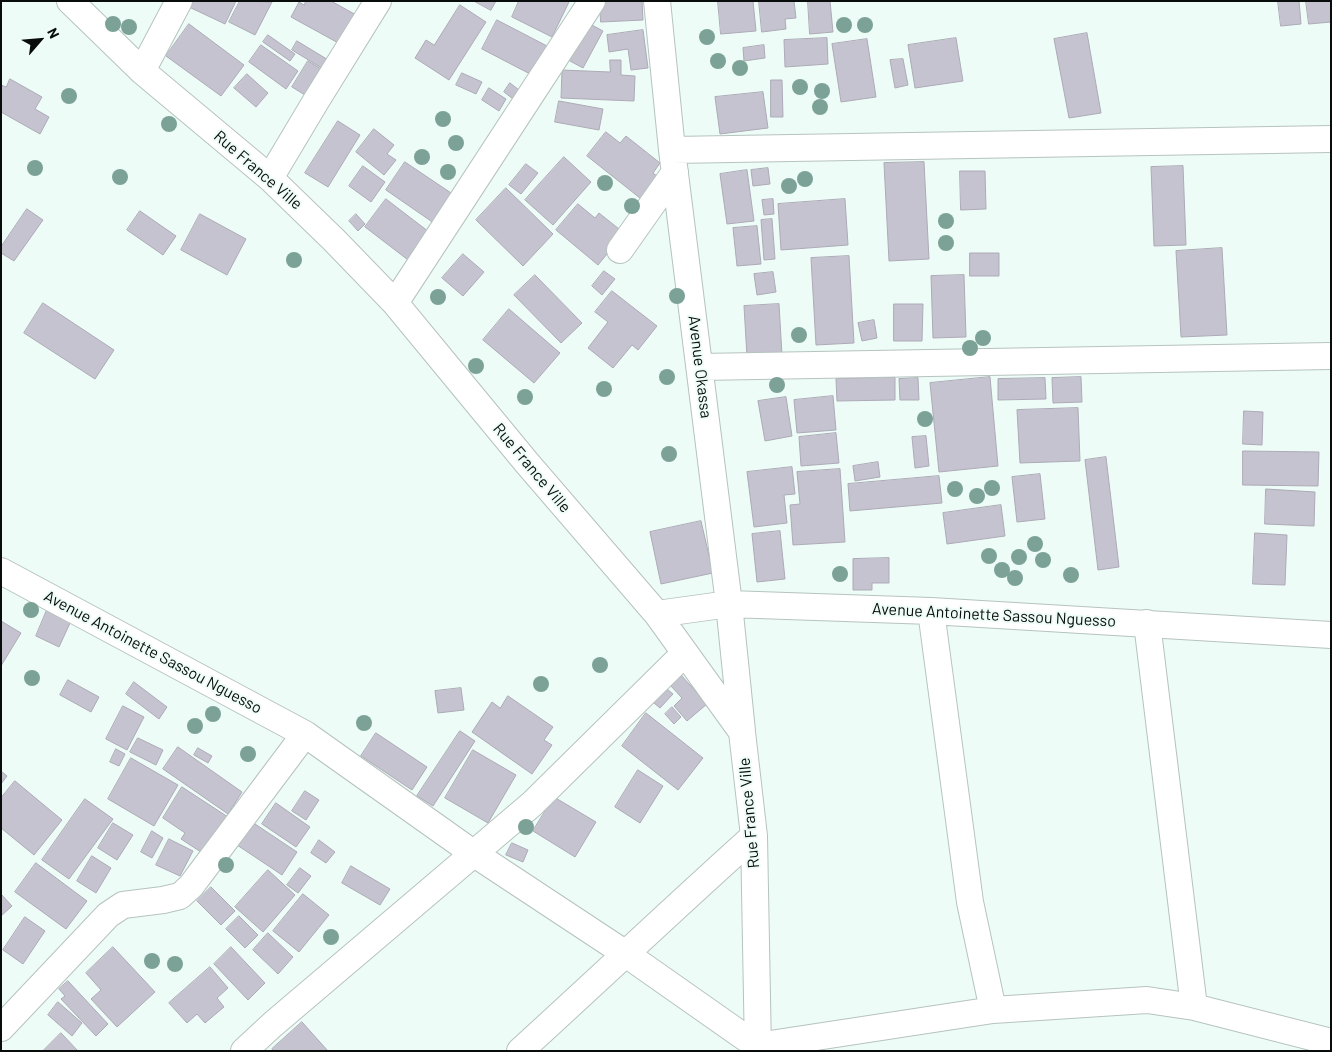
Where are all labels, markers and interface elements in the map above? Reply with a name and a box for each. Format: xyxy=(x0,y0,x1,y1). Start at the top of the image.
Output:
north arrow xyxy=(15,15,65,65)
text: N xyxy=(44,25,63,41)
street label: Rue France Ville xyxy=(210,126,306,214)
street label: Avenue Okassa xyxy=(684,315,716,419)
street label: Rue France Ville xyxy=(489,419,575,517)
street label: Avenue Antoinette Sassou Nguesso xyxy=(41,586,265,718)
street label: Avenue Antoinette Sassou Nguesso xyxy=(872,599,1116,631)
street label: Rue France Ville xyxy=(735,757,763,869)

